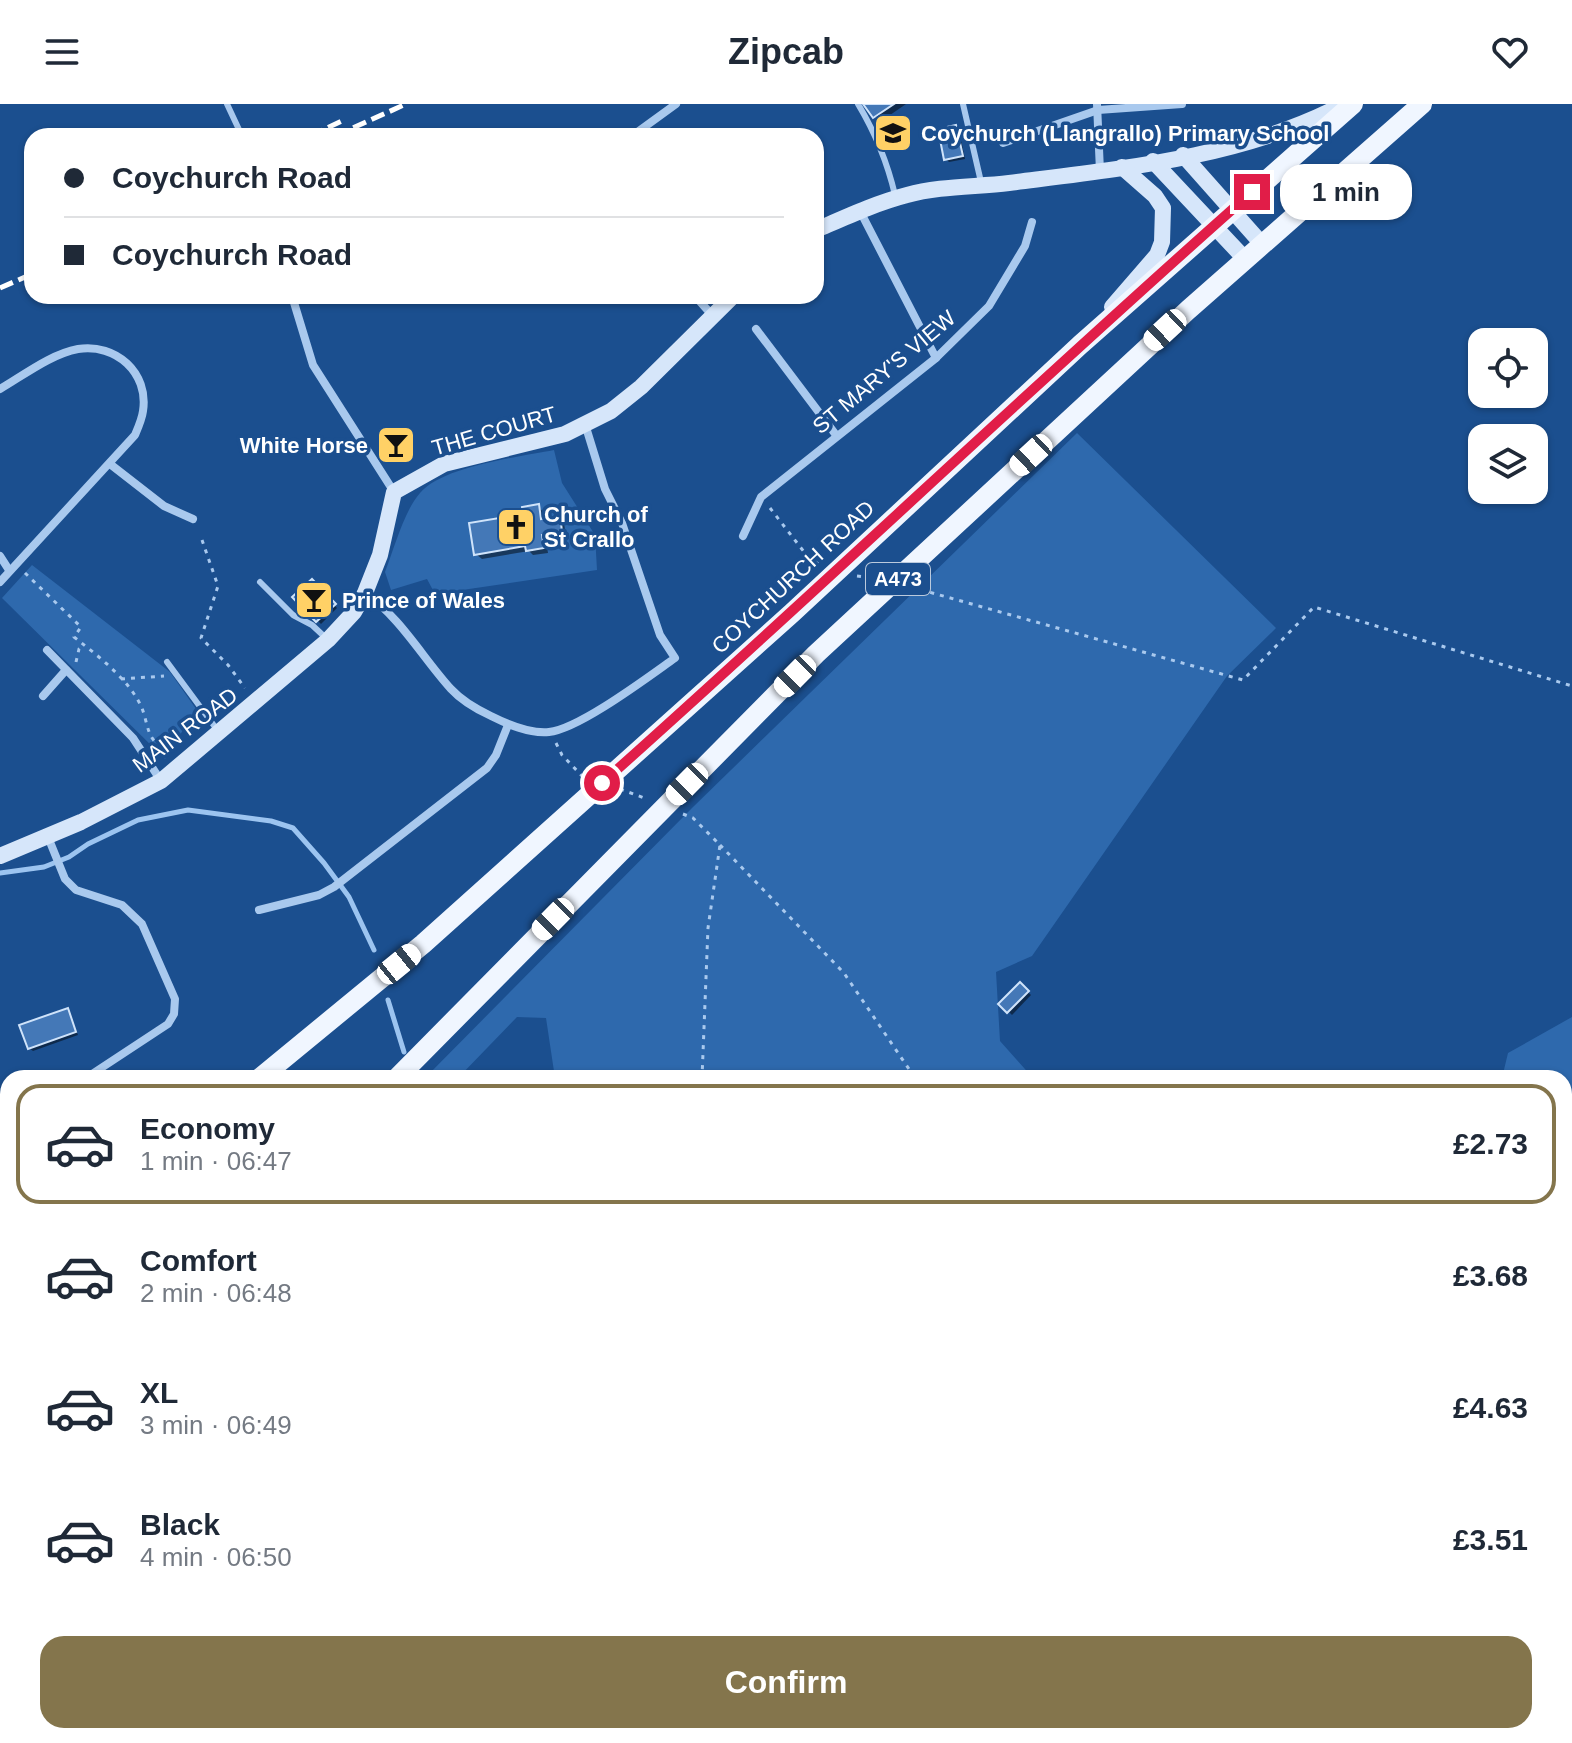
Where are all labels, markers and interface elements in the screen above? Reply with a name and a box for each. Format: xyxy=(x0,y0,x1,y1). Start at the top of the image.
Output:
icon: menu xyxy=(40,30,84,74)
icon: heart xyxy=(1488,30,1532,74)
text: Zipcab xyxy=(728,31,844,72)
school or university icon: Coychurch (Llangrallo) Primary School xyxy=(872,112,914,154)
place label: Coychurch (Llangrallo) Primary School xyxy=(921,121,1329,146)
text: Coychurch Road xyxy=(112,161,352,194)
callout: 1 min xyxy=(1280,164,1412,220)
route end xyxy=(1234,174,1270,210)
text: 1 min xyxy=(1312,177,1380,207)
text: Coychurch Road xyxy=(112,238,352,271)
street label: ST MARY'S VIEW xyxy=(808,305,960,439)
car xyxy=(1139,305,1191,355)
map controls xyxy=(1468,328,1548,504)
button: locate xyxy=(1468,328,1548,408)
street label: THE COURT xyxy=(429,401,559,461)
bar icon: White Horse xyxy=(375,424,417,466)
button: layers xyxy=(1468,424,1548,504)
car xyxy=(1005,430,1057,480)
place label: White Horse xyxy=(240,433,368,458)
street label: COYCHURCH ROAD xyxy=(707,495,879,659)
place label: Church of St Crallo xyxy=(544,502,649,552)
church icon: Church of St Crallo xyxy=(495,506,537,548)
road number: A473 xyxy=(866,563,930,595)
bar icon: Prince of Wales xyxy=(293,579,335,621)
place label: Prince of Wales xyxy=(342,588,505,613)
car xyxy=(770,651,820,701)
street label: MAIN ROAD xyxy=(128,682,242,778)
car xyxy=(662,759,712,809)
route start xyxy=(584,765,620,801)
car xyxy=(528,894,578,944)
car xyxy=(373,940,425,988)
icon: car xyxy=(44,1108,116,1180)
text: Economy xyxy=(140,1112,275,1145)
text: £2.73 xyxy=(1453,1127,1528,1160)
text: 1 min · 06:47 xyxy=(140,1146,292,1176)
icon: car xyxy=(44,1240,116,1312)
text: Comfort xyxy=(140,1244,257,1277)
text: £3.68 xyxy=(1453,1259,1528,1292)
text: 2 min · 06:48 xyxy=(140,1278,292,1308)
icon: car xyxy=(44,1372,116,1444)
text: XL xyxy=(140,1376,178,1409)
text: £4.63 xyxy=(1453,1391,1528,1424)
text: 3 min · 06:49 xyxy=(140,1410,292,1440)
icon: car xyxy=(44,1504,116,1576)
text: Black xyxy=(140,1508,220,1541)
text: £3.51 xyxy=(1453,1523,1528,1556)
text: 4 min · 06:50 xyxy=(140,1542,292,1572)
button: Confirm xyxy=(40,1636,1532,1728)

